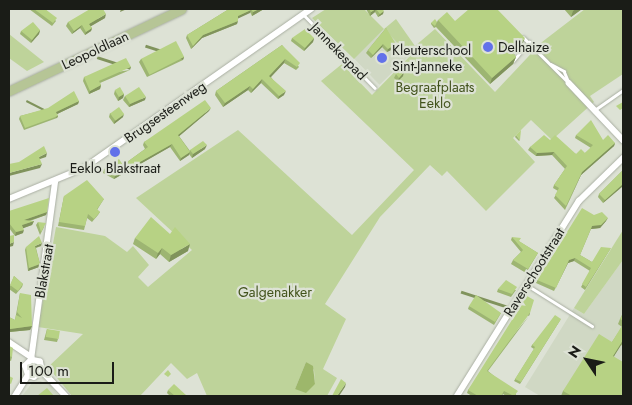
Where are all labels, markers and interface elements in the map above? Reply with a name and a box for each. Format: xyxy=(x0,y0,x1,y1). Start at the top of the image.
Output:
street label: Jannekespad xyxy=(307,19,371,83)
street label: Leopoldlaan xyxy=(59,27,131,73)
place label: Delhaize xyxy=(498,39,549,55)
marker: Delhaize xyxy=(482,41,494,53)
place label: Kleuterschool Sint-Janneke xyxy=(392,42,471,74)
marker: Kleuterschool Sint-Janneke xyxy=(376,52,388,64)
street label: Brugsesteenweg xyxy=(121,78,209,146)
park label: Begraafplaats Eeklo xyxy=(396,79,474,111)
marker: Eeklo Blakstraat xyxy=(109,146,121,158)
place label: Eeklo Blakstraat xyxy=(70,160,160,176)
street label: Raverschootstraat xyxy=(500,225,568,319)
street label: Blakstraat xyxy=(31,243,57,299)
park label: Galgenakker xyxy=(238,284,312,300)
north arrow xyxy=(562,335,612,385)
text: N xyxy=(563,341,586,362)
scale bar xyxy=(22,352,116,384)
text: 100 m xyxy=(28,360,69,382)

